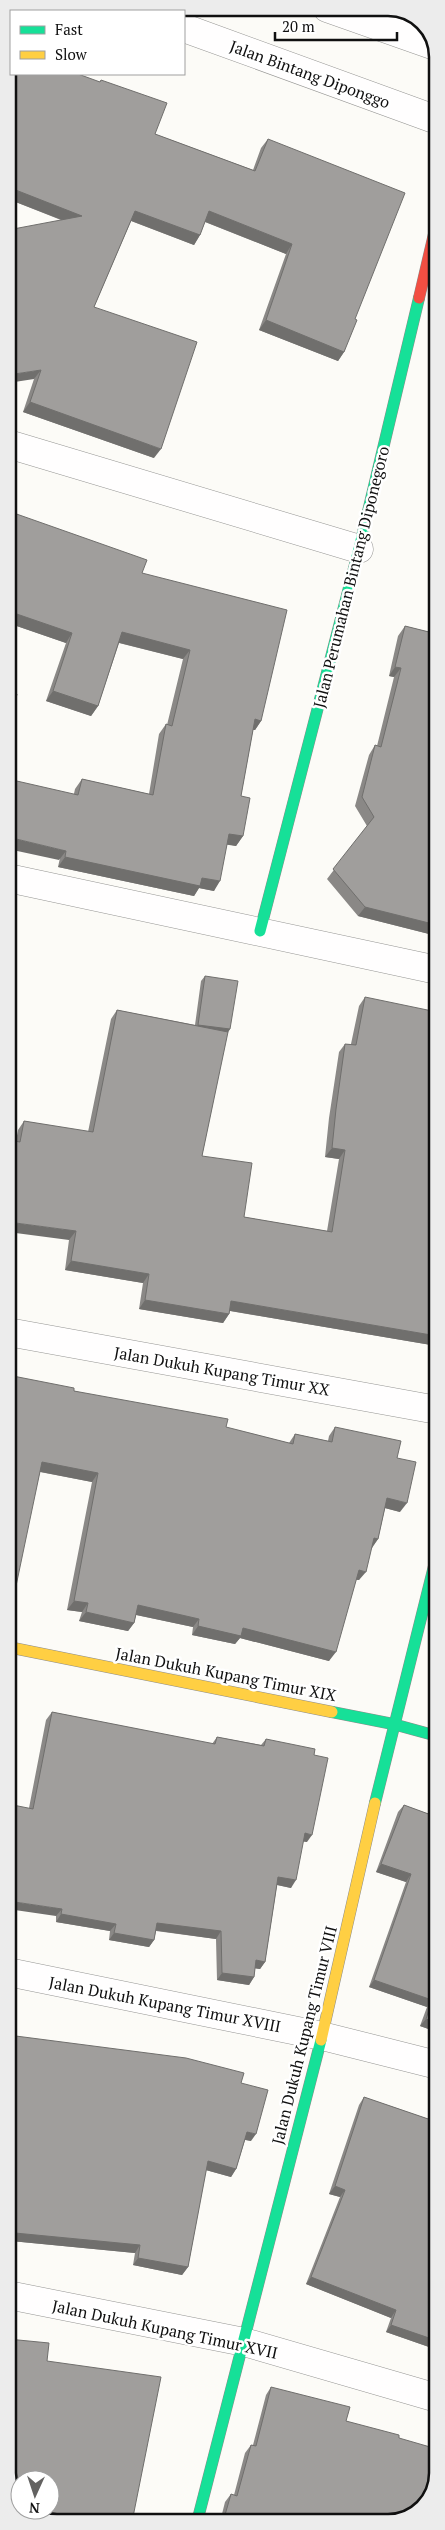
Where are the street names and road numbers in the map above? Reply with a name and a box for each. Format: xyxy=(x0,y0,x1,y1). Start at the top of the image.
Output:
street label: Jalan Bintang Diponggo xyxy=(227,35,393,113)
street label: Jalan Perumahan Bintang Diponegoro xyxy=(308,444,394,710)
street label: Jalan Dukuh Kupang Timur XX xyxy=(112,1341,332,1401)
street label: Jalan Dukuh Kupang Timur XIX xyxy=(114,1642,338,1706)
street label: Jalan Dukuh Kupang Timur VIII xyxy=(266,1923,342,2147)
street label: Jalan Dukuh Kupang Timur XVIII xyxy=(47,1971,283,2037)
street label: Jalan Dukuh Kupang Timur XVII xyxy=(50,2294,280,2364)

